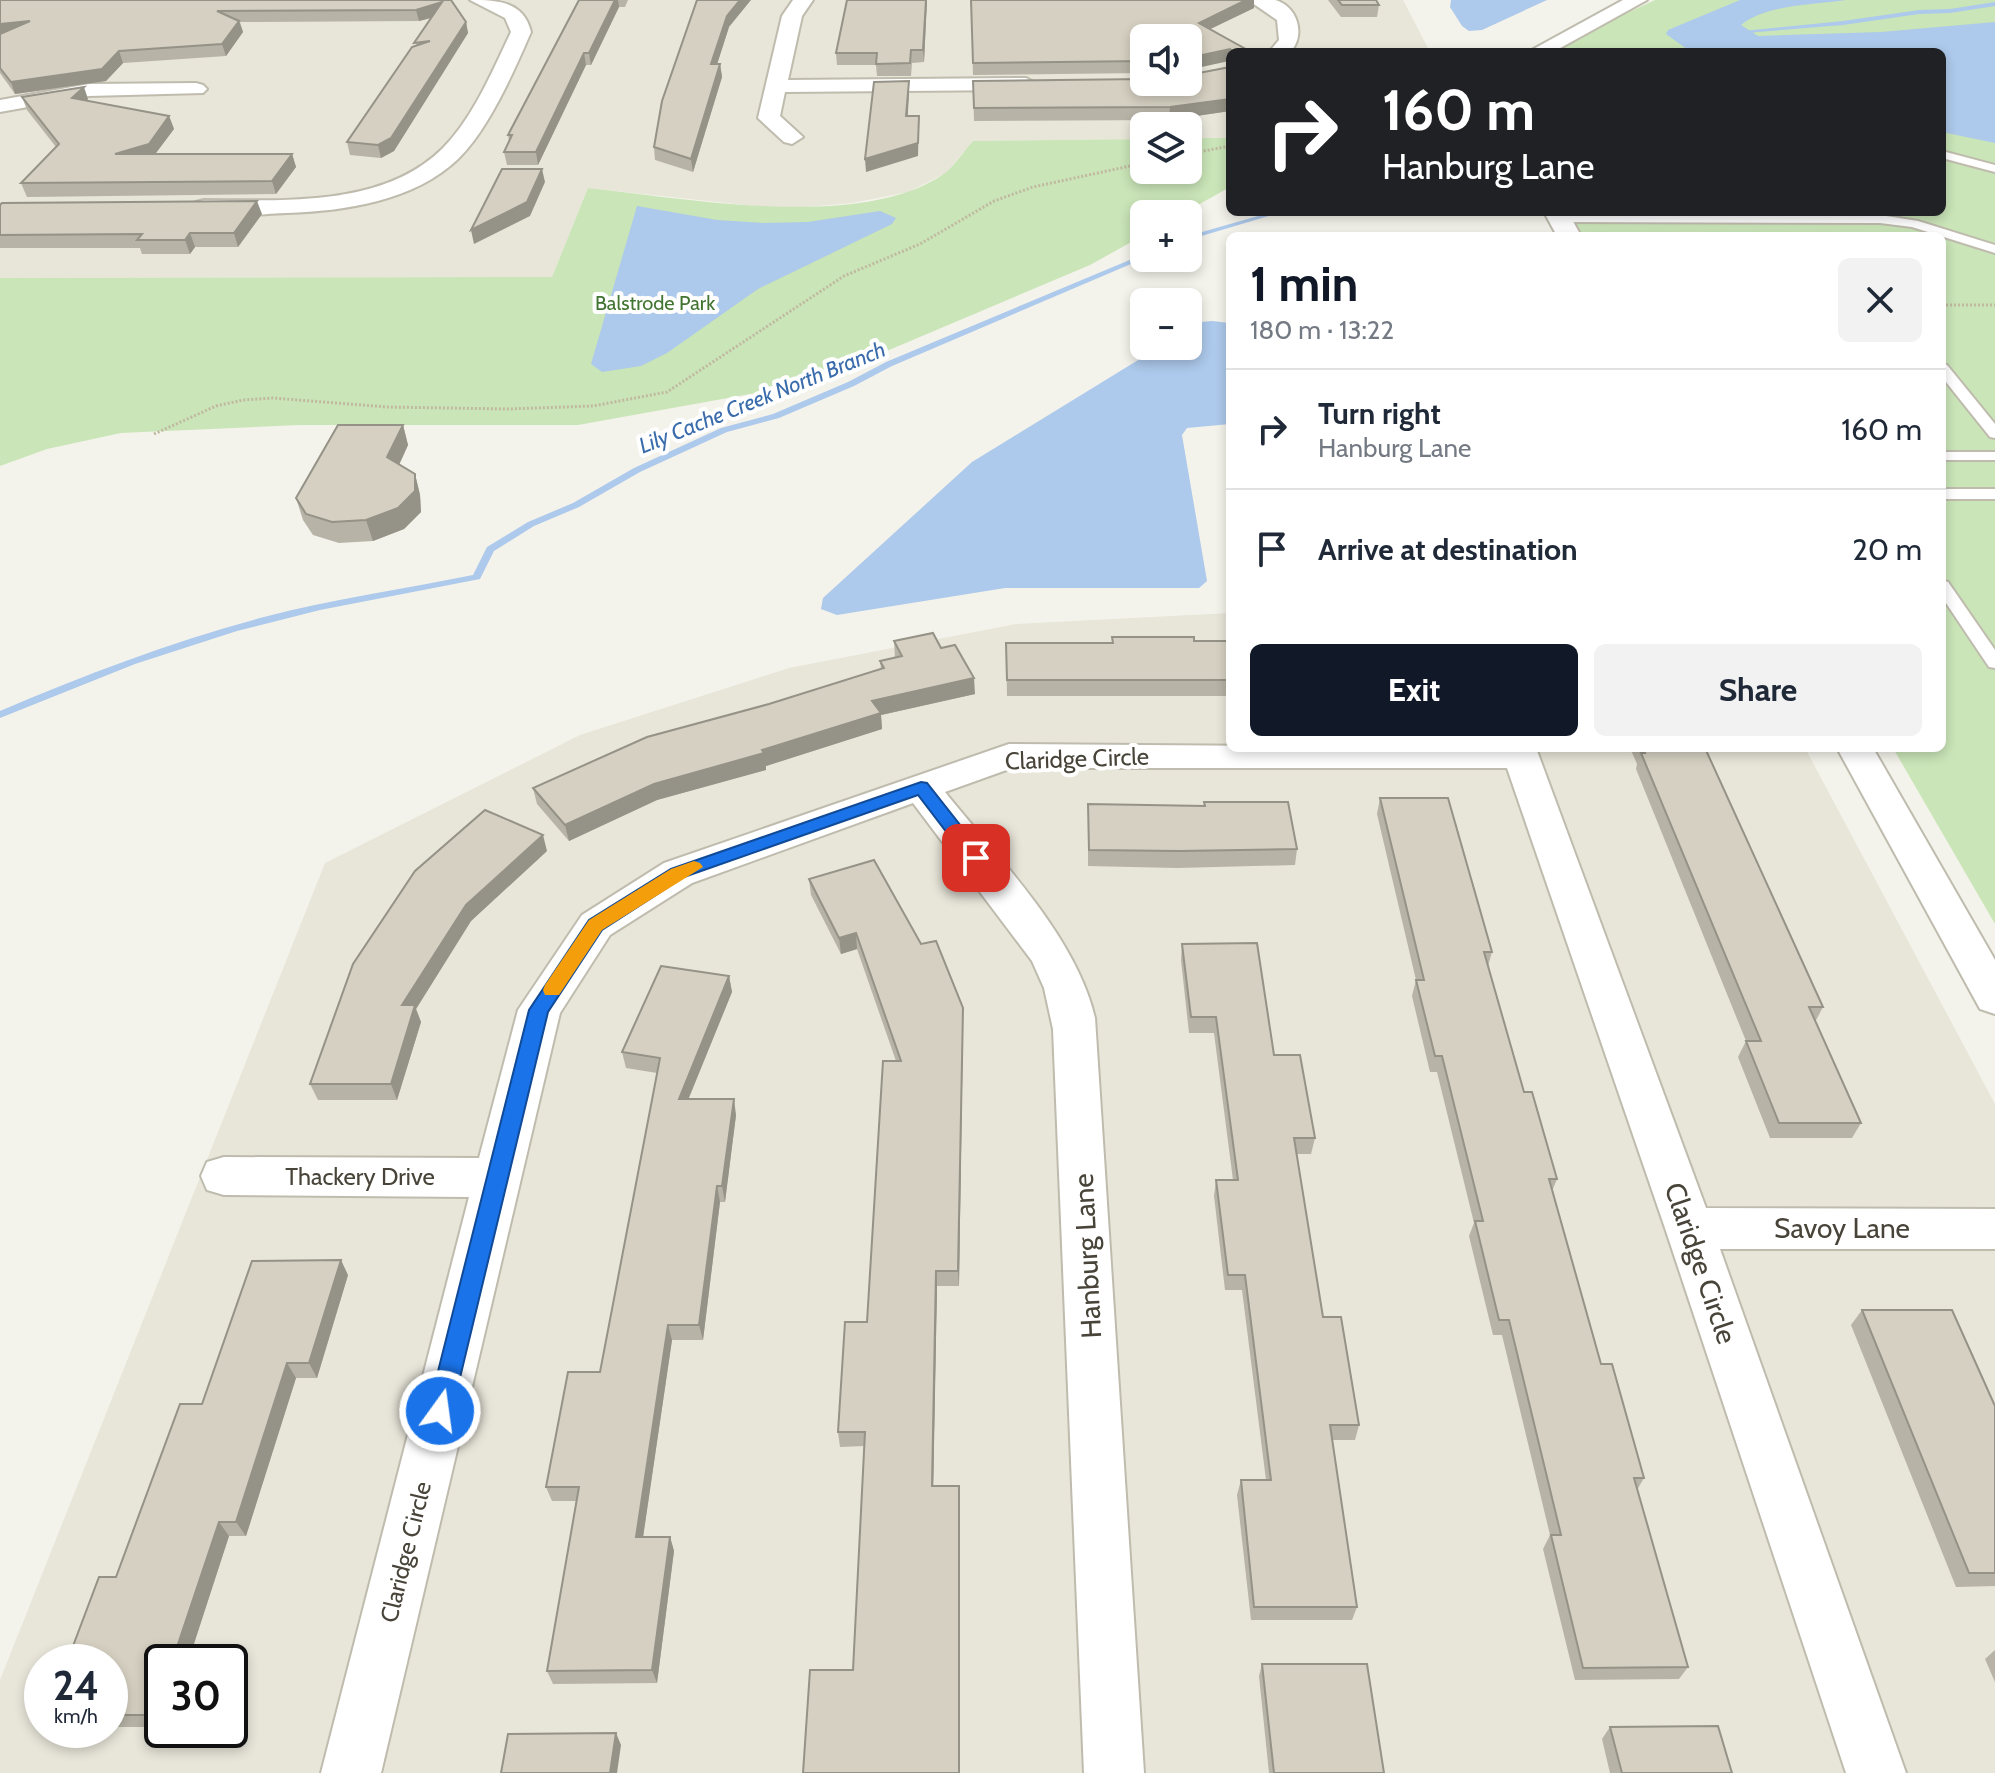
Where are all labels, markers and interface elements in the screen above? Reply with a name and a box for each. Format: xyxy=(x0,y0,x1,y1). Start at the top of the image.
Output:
map controls xyxy=(1130,24,1202,360)
button: sound xyxy=(1130,24,1202,96)
text: 160 m xyxy=(1382,76,1535,144)
icon: right xyxy=(1250,80,1354,184)
button: layers xyxy=(1130,112,1202,184)
text: Hanburg Lane xyxy=(1382,144,1594,188)
button: + xyxy=(1130,200,1202,272)
text: 1 min xyxy=(1250,255,1358,313)
button: close xyxy=(1838,258,1922,342)
button: − xyxy=(1130,288,1202,360)
park label: Balstrode Park xyxy=(595,291,715,315)
text: 180 m · 13:22 xyxy=(1250,314,1394,346)
water label: Lily Cache Creek North Branch xyxy=(635,336,889,459)
text: Turn right xyxy=(1318,395,1441,432)
icon: right xyxy=(1250,407,1294,451)
text: 160 m xyxy=(1841,411,1922,448)
text: Hanburg Lane xyxy=(1318,432,1471,464)
icon: arrive xyxy=(1250,527,1294,571)
text: Arrive at destination xyxy=(1318,531,1578,568)
text: 20 m xyxy=(1852,531,1922,568)
button: Exit xyxy=(1250,644,1578,736)
button: Share xyxy=(1594,644,1922,736)
street label: Claridge Circle xyxy=(1004,741,1150,776)
pin xyxy=(942,824,1010,892)
icon: arrive xyxy=(954,836,998,880)
street label: Thackery Drive xyxy=(285,1162,435,1191)
street label: Hanburg Lane xyxy=(1066,1173,1108,1339)
street label: Claridge Circle xyxy=(1658,1178,1744,1348)
street label: Savoy Lane xyxy=(1774,1211,1910,1245)
position arrow xyxy=(398,1369,482,1453)
street label: Claridge Circle xyxy=(374,1478,437,1625)
speed limit sign: 30 xyxy=(144,1644,248,1748)
text: 24 xyxy=(53,1661,99,1710)
text: km/h xyxy=(54,1704,98,1728)

